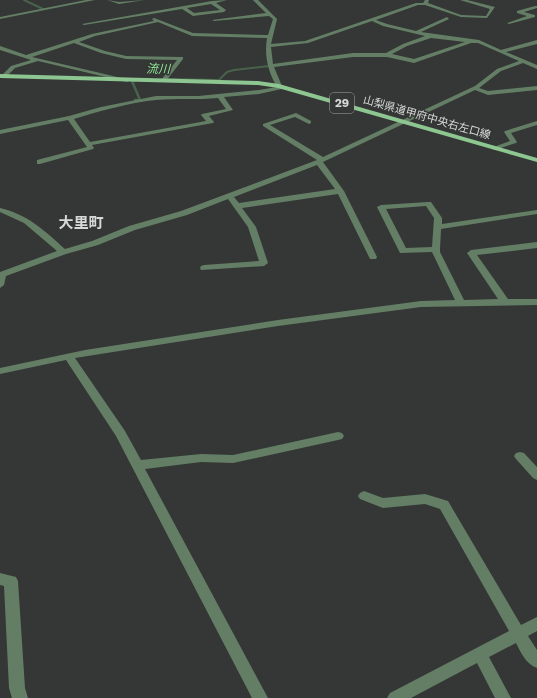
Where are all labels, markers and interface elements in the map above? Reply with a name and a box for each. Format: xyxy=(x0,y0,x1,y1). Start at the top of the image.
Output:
water label: 流川 xyxy=(146,62,172,76)
road number: 29 xyxy=(330,93,354,113)
street label: 山梨県道甲府中央右左口線 xyxy=(362,93,492,142)
district label: 大里町 xyxy=(58,214,104,232)

